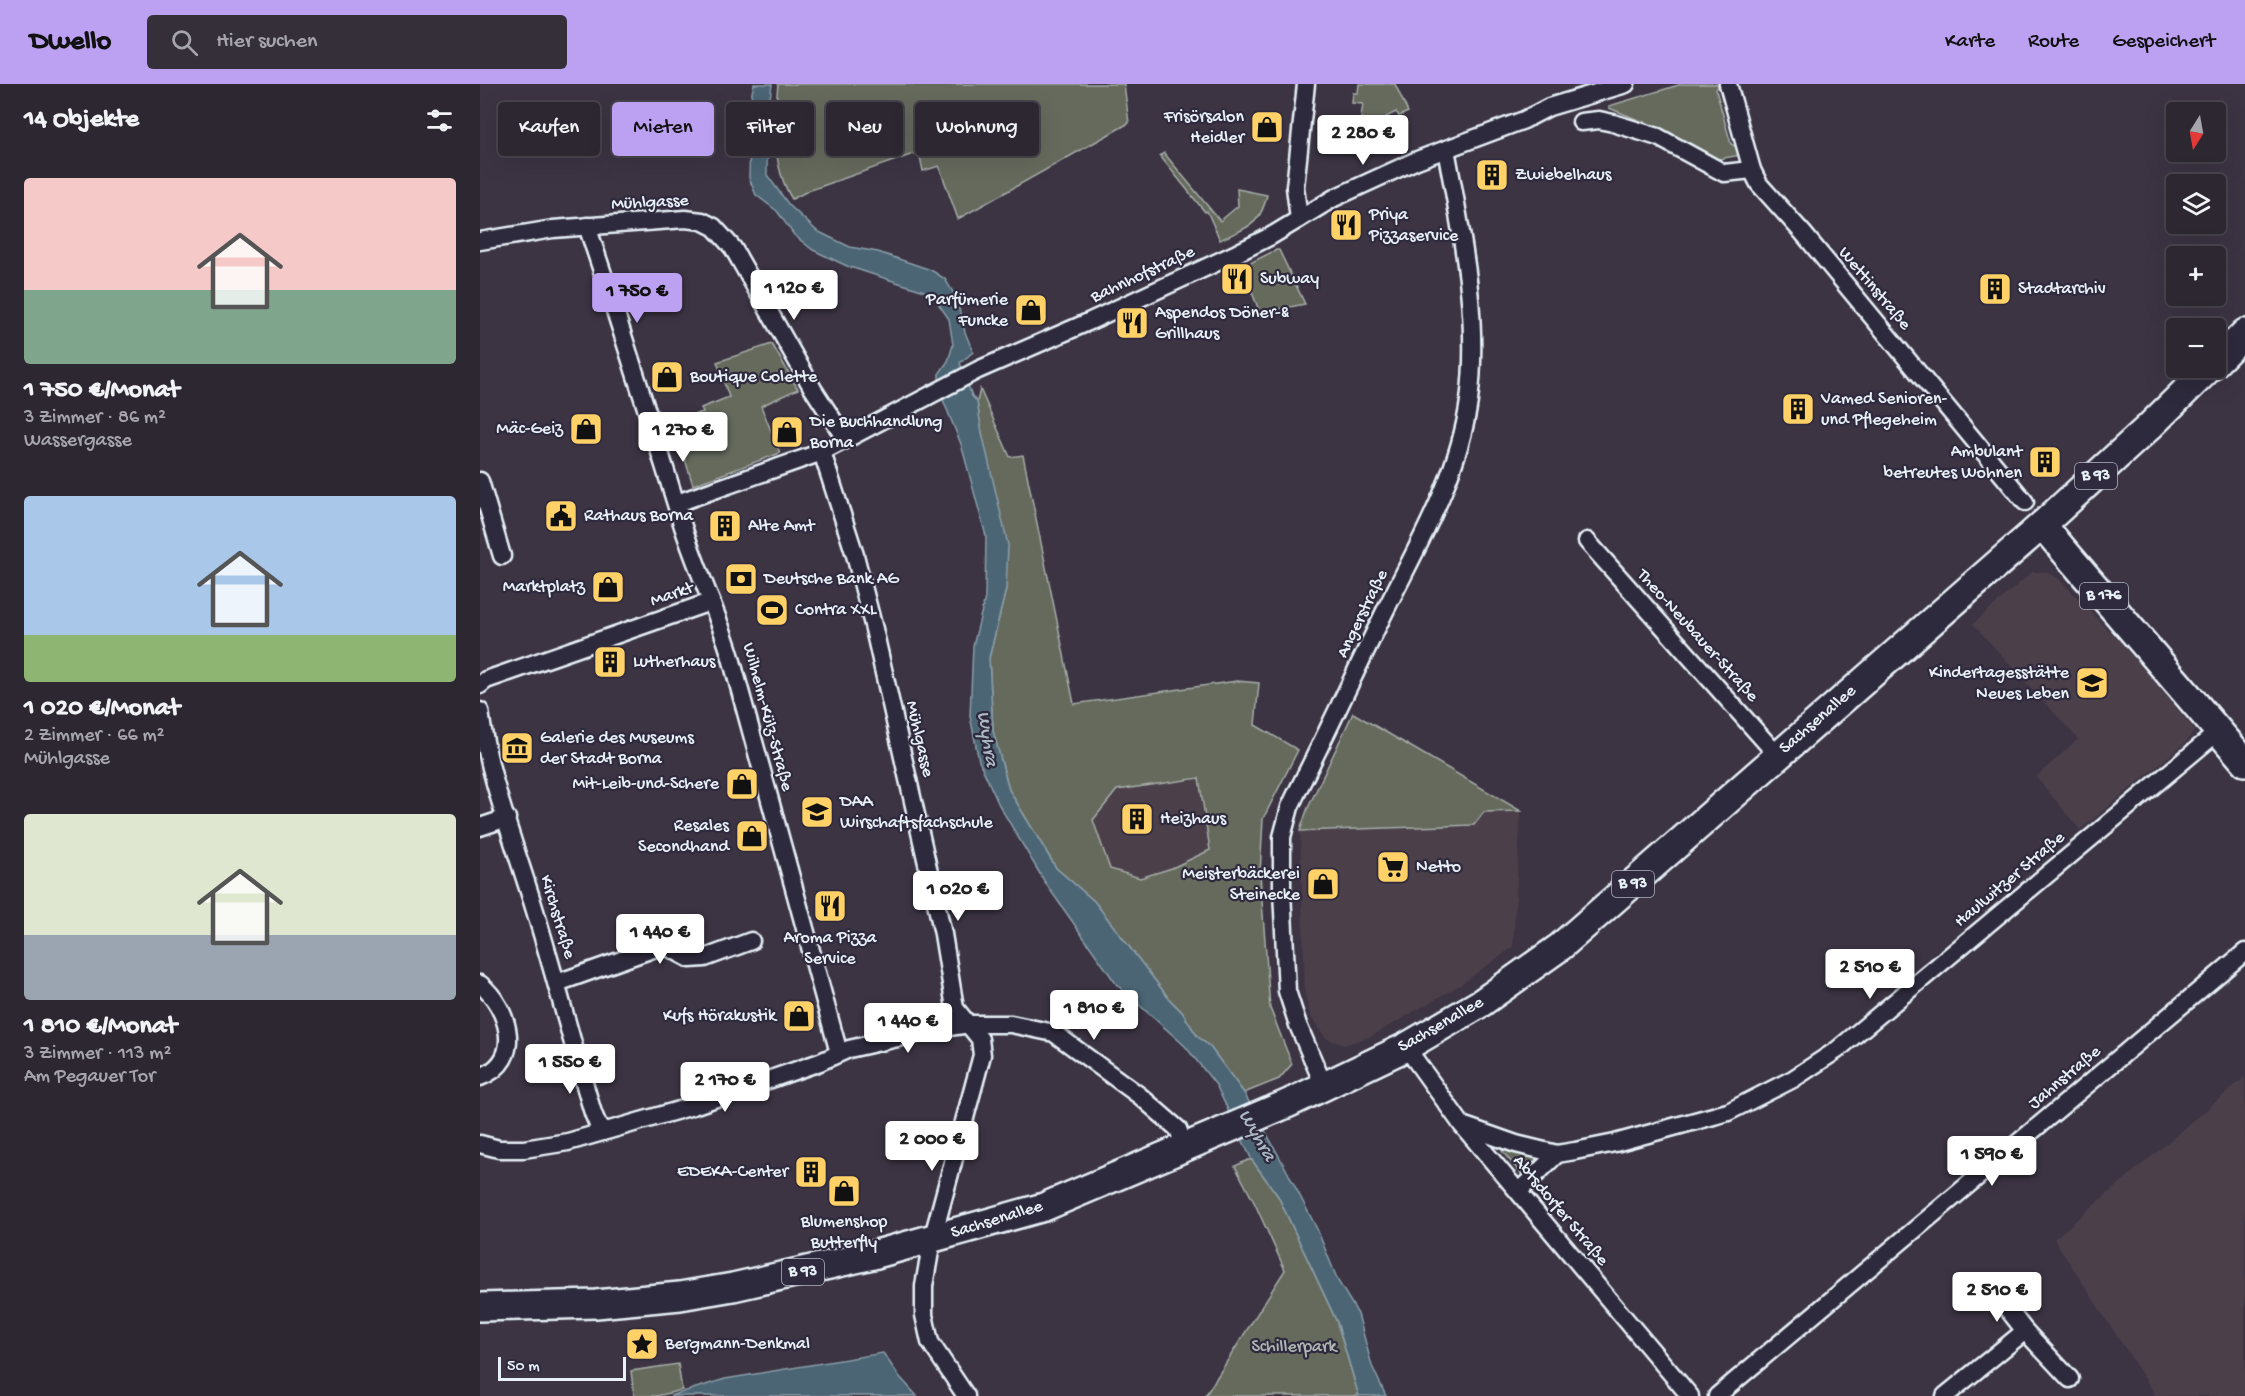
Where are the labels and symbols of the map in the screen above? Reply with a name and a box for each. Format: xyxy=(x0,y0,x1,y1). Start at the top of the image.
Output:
north arrow xyxy=(2166,102,2226,162)
place label: Frisörsalon Heidler xyxy=(1163,107,1246,149)
shop icon: Frisörsalon Heidler xyxy=(1249,109,1285,145)
pin: 2 280 € xyxy=(1308,115,1418,166)
building icon: Zwiebelhaus xyxy=(1474,157,1510,193)
place label: Zwiebelhaus xyxy=(1515,165,1613,186)
street label: Mühlgasse xyxy=(611,190,690,216)
place label: Priya Pizzaservice xyxy=(1368,205,1459,247)
restaurant icon: Priya Pizzaservice xyxy=(1328,207,1364,243)
street label: Bahnhofstraße xyxy=(1087,241,1199,309)
street label: Wettinstraße xyxy=(1833,243,1915,335)
restaurant icon: Subway xyxy=(1219,261,1255,297)
place label: Subway xyxy=(1260,269,1319,290)
pin: 1 120 € xyxy=(739,270,849,321)
building icon: Stadtarchiv xyxy=(1977,271,2013,307)
pin: 1 750 € xyxy=(582,273,692,324)
place label: Stadtarchiv xyxy=(2018,279,2106,300)
place label: Parfümerie Funcke xyxy=(925,290,1009,332)
shop icon: Parfümerie Funcke xyxy=(1013,292,1049,328)
place label: Aspendos Döner-& Grillhaus xyxy=(1155,303,1290,345)
restaurant icon: Aspendos Döner-& Grillhaus xyxy=(1114,305,1150,341)
shop icon: Boutique Colette xyxy=(649,359,685,395)
place label: Boutique Colette xyxy=(689,367,818,388)
place label: Vamed Senioren- und Pflegeheim xyxy=(1820,389,1948,431)
building icon: Vamed Senioren- und Pflegeheim xyxy=(1780,391,1816,427)
shop icon: Mäc-Geiz xyxy=(568,411,604,447)
pin: 1 270 € xyxy=(628,412,738,463)
place label: Die Buchhandlung Borna xyxy=(809,412,943,454)
shop icon: Die Buchhandlung Borna xyxy=(769,414,805,450)
place label: Mäc-Geiz xyxy=(496,419,564,440)
place label: Ambulant betreutes Wohnen xyxy=(1884,442,2024,484)
building icon: Ambulant betreutes Wohnen xyxy=(2027,444,2063,480)
road number: B 93 xyxy=(2075,463,2117,489)
public building icon: Rathaus Borna xyxy=(543,498,579,534)
place label: Rathaus Borna xyxy=(584,506,694,527)
building icon: Alte Amt xyxy=(707,508,743,544)
place label: Alte Amt xyxy=(748,516,816,537)
bank icon: Deutsche Bank AG xyxy=(723,561,759,597)
street label: Theo-Neubauer-Straße xyxy=(1631,564,1763,707)
street label: Angerstraße xyxy=(1333,566,1394,662)
shop icon: Marktplatz xyxy=(590,569,626,605)
place label: Deutsche Bank AG xyxy=(763,569,899,590)
place label: Marktplatz xyxy=(503,577,586,598)
street label: Markt xyxy=(648,577,698,612)
road number: B 176 xyxy=(2080,583,2128,609)
sports icon: Contra XXL xyxy=(754,592,790,628)
place label: Contra XXL xyxy=(795,600,878,621)
street label: Wilhelm-Külz-Straße xyxy=(737,641,797,794)
building icon: Lutherhaus xyxy=(592,644,628,680)
place label: Lutherhaus xyxy=(633,652,717,673)
place label: Kindertagesstätte Neues Leben xyxy=(1929,663,2070,705)
school or university icon: Kindertagesstätte Neues Leben xyxy=(2074,665,2110,701)
street label: Sachsenallee xyxy=(1775,680,1861,759)
street label: Mühlgasse xyxy=(900,699,938,780)
water label: Wyhra xyxy=(970,710,1002,770)
place label: Galerie des Museums der Stadt Borna xyxy=(540,728,695,770)
museum icon: Galerie des Museums der Stadt Borna xyxy=(499,730,535,766)
shop icon: Mit-Leib-und-Schere xyxy=(724,766,760,802)
place label: Mit-Leib-und-Schere xyxy=(572,774,720,795)
place label: DAA Wirschaftsfachschule xyxy=(839,792,994,834)
school or university icon: DAA Wirschaftsfachschule xyxy=(799,794,835,830)
building icon: Heizhaus xyxy=(1119,801,1155,837)
place label: Heizhaus xyxy=(1160,809,1228,830)
place label: Resales Secondhand xyxy=(638,816,730,858)
shop icon: Resales Secondhand xyxy=(734,818,770,854)
street label: Haulwitzer Straße xyxy=(1950,827,2070,932)
supermarket icon: Netto xyxy=(1375,849,1411,885)
place label: Netto xyxy=(1416,857,1461,878)
place label: Meisterbäckerei Steinecke xyxy=(1182,864,1301,906)
shop icon: Meisterbäckerei Steinecke xyxy=(1305,866,1341,902)
pin: 1 020 € xyxy=(903,871,1013,922)
road number: B 93 xyxy=(1612,871,1654,897)
street label: Kirchstraße xyxy=(534,873,580,962)
restaurant icon: Aroma Pizza Service xyxy=(812,888,848,924)
pin: 1 440 € xyxy=(605,914,715,965)
place label: Aroma Pizza Service xyxy=(783,928,878,970)
pin: 2 510 € xyxy=(1815,949,1925,1000)
pin: 1 810 € xyxy=(1039,990,1149,1041)
street label: Sachsenallee xyxy=(1395,992,1488,1058)
shop icon: Kufs Hörakustik xyxy=(781,998,817,1034)
pin: 1 440 € xyxy=(853,1003,963,1054)
place label: Kufs Hörakustik xyxy=(663,1006,778,1027)
street label: Jahnstraße xyxy=(2024,1041,2106,1114)
pin: 1 550 € xyxy=(515,1044,625,1095)
pin: 2 170 € xyxy=(670,1062,780,1113)
water label: Wyhra xyxy=(1232,1106,1281,1168)
pin: 2 000 € xyxy=(877,1121,987,1172)
pin: 1 590 € xyxy=(1937,1136,2047,1187)
street label: Abtsdorfer Straße xyxy=(1508,1151,1613,1271)
building icon: EDEKA-Center xyxy=(793,1154,829,1190)
place label: EDEKA-Center xyxy=(677,1162,790,1183)
shop icon: Blumenshop Butterfly xyxy=(826,1173,862,1209)
street label: Sachsenallee xyxy=(948,1196,1046,1244)
place label: Blumenshop Butterfly xyxy=(800,1212,888,1254)
road number: B 93 xyxy=(782,1259,824,1285)
pin: 2 510 € xyxy=(1942,1272,2052,1323)
place icon: Bergmann-Denkmal xyxy=(624,1326,660,1362)
place label: Bergmann-Denkmal xyxy=(664,1334,810,1355)
park label: Schillerpark xyxy=(1252,1337,1338,1358)
scale bar xyxy=(498,1354,626,1382)

